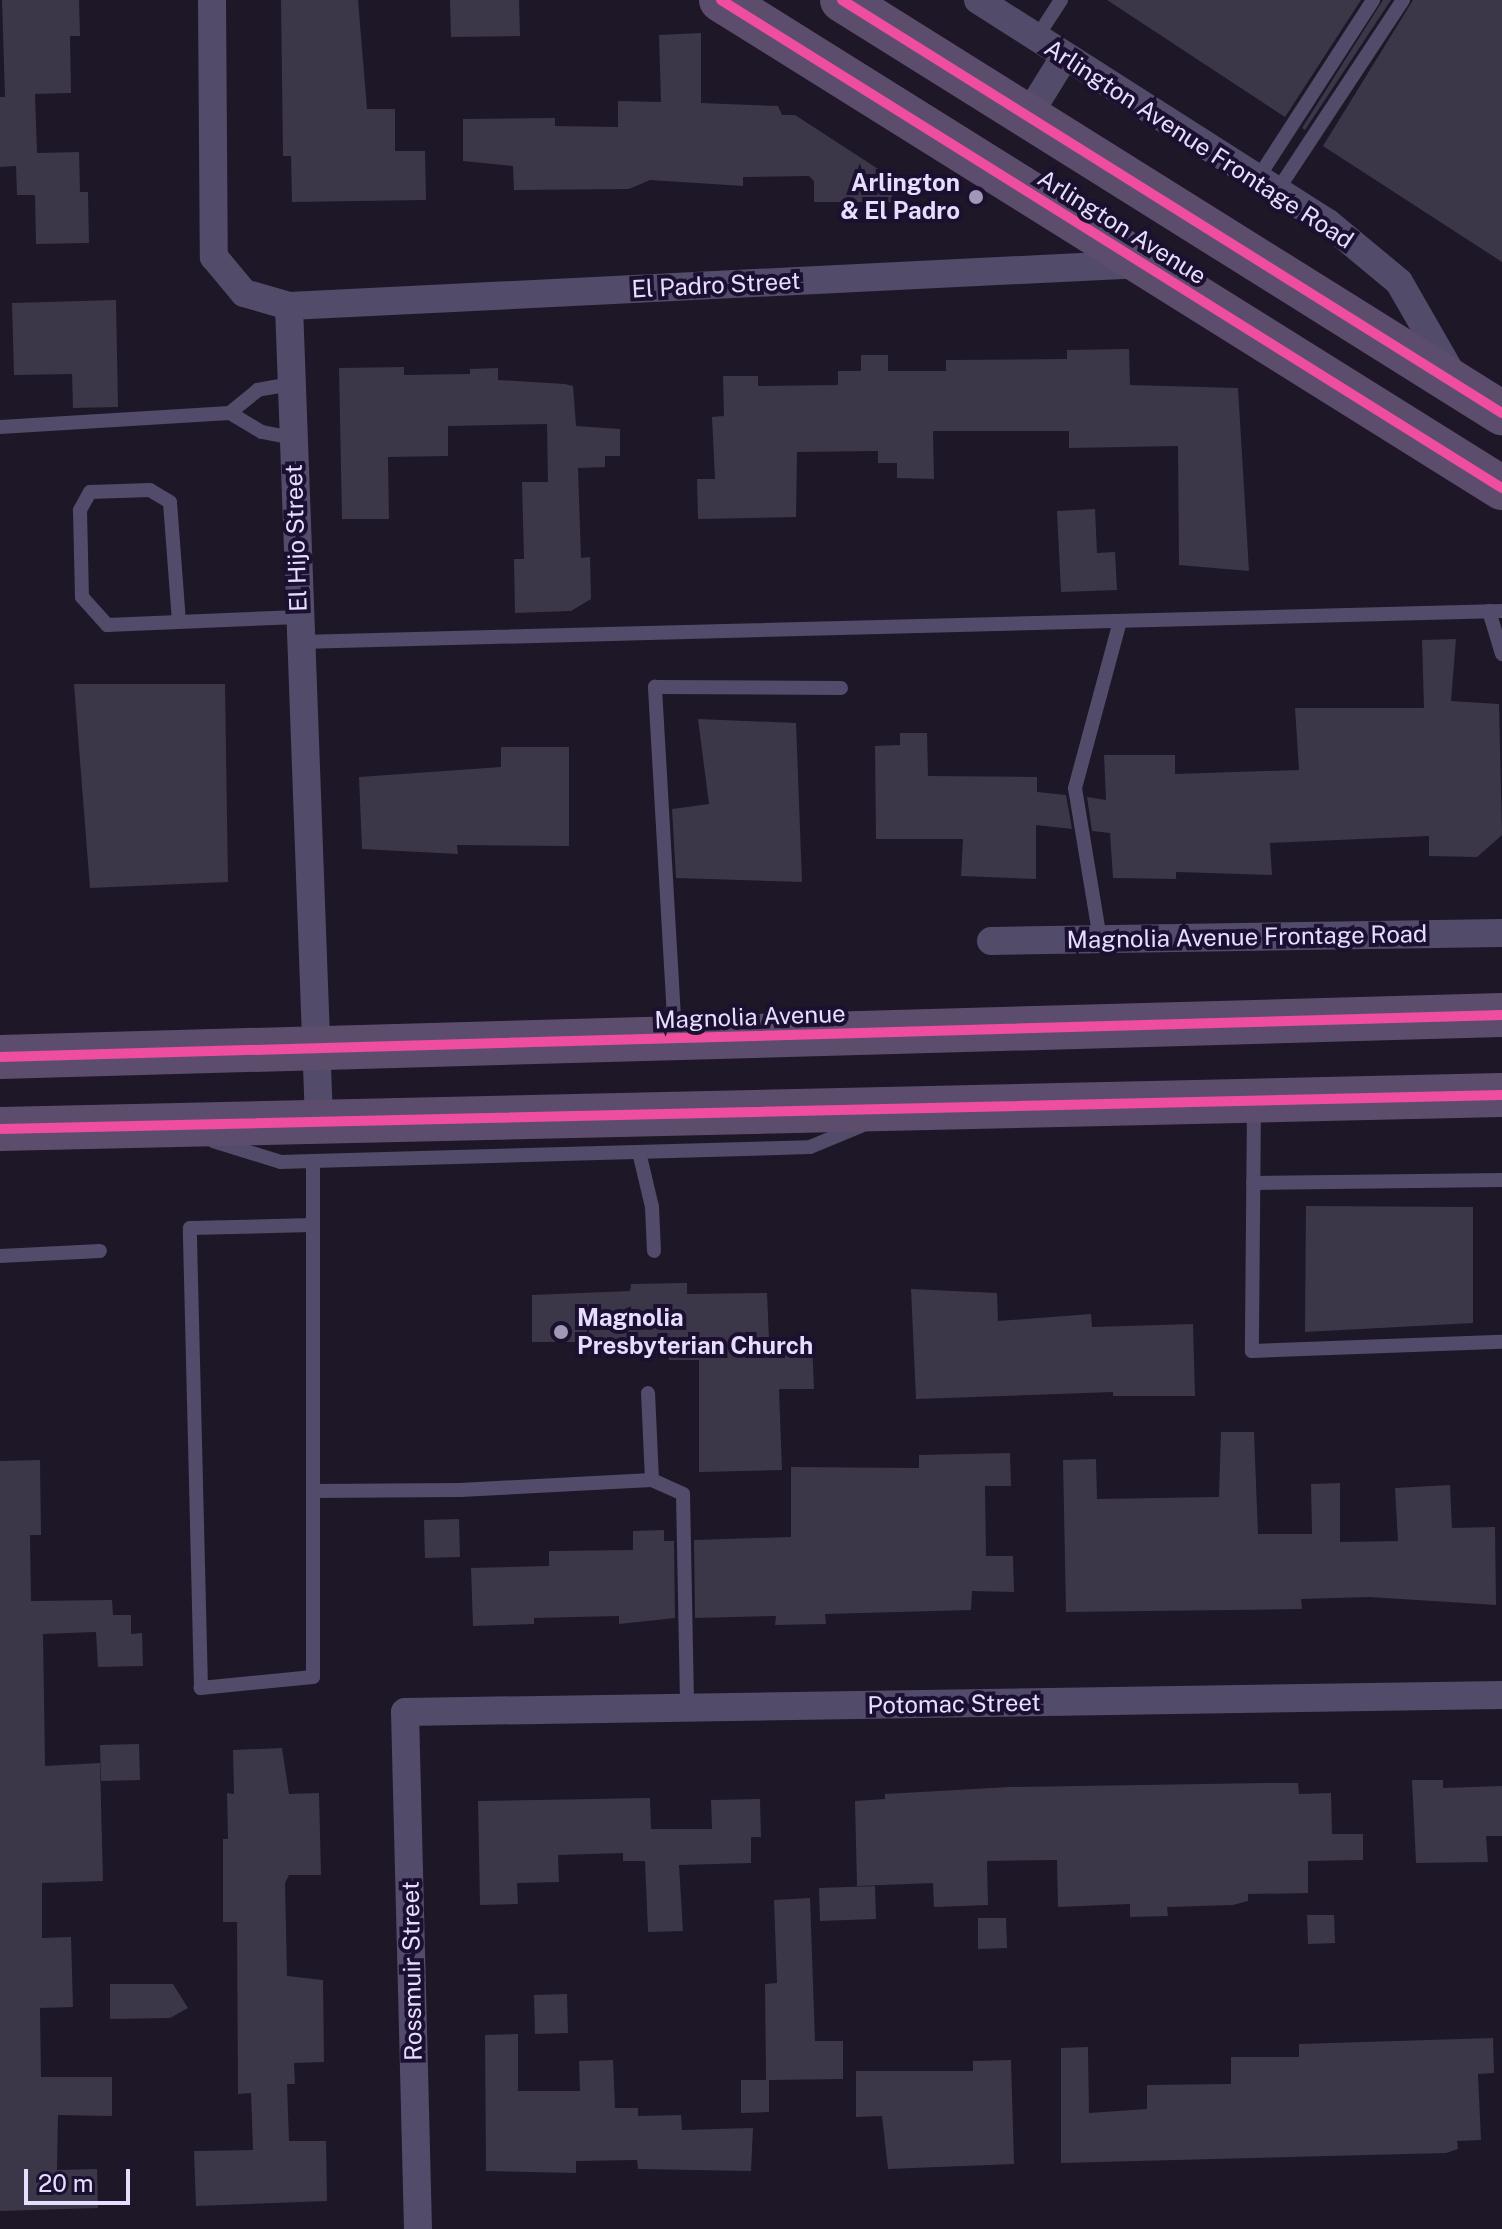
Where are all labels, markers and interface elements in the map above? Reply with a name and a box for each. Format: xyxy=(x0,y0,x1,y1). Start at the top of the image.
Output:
street label: Arlington Avenue Frontage Road xyxy=(1039,33,1359,255)
street label: Arlington Avenue xyxy=(1032,164,1212,290)
place label: Arlington & El Padro xyxy=(840,169,960,225)
marker: Arlington & El Padro xyxy=(967,188,985,206)
street label: El Padro Street xyxy=(631,266,801,304)
street label: El Hijo Street xyxy=(279,464,313,612)
street label: Magnolia Avenue Frontage Road xyxy=(1066,919,1428,955)
street label: Magnolia Avenue xyxy=(654,999,846,1035)
place label: Magnolia Presbyterian Church xyxy=(577,1304,813,1360)
marker: Magnolia Presbyterian Church xyxy=(552,1323,570,1341)
street label: Potomac Street xyxy=(867,1688,1041,1720)
street label: Rossmuir Street xyxy=(396,1881,428,2061)
scale bar xyxy=(28,2153,134,2203)
text: 20 m xyxy=(38,2169,94,2197)

